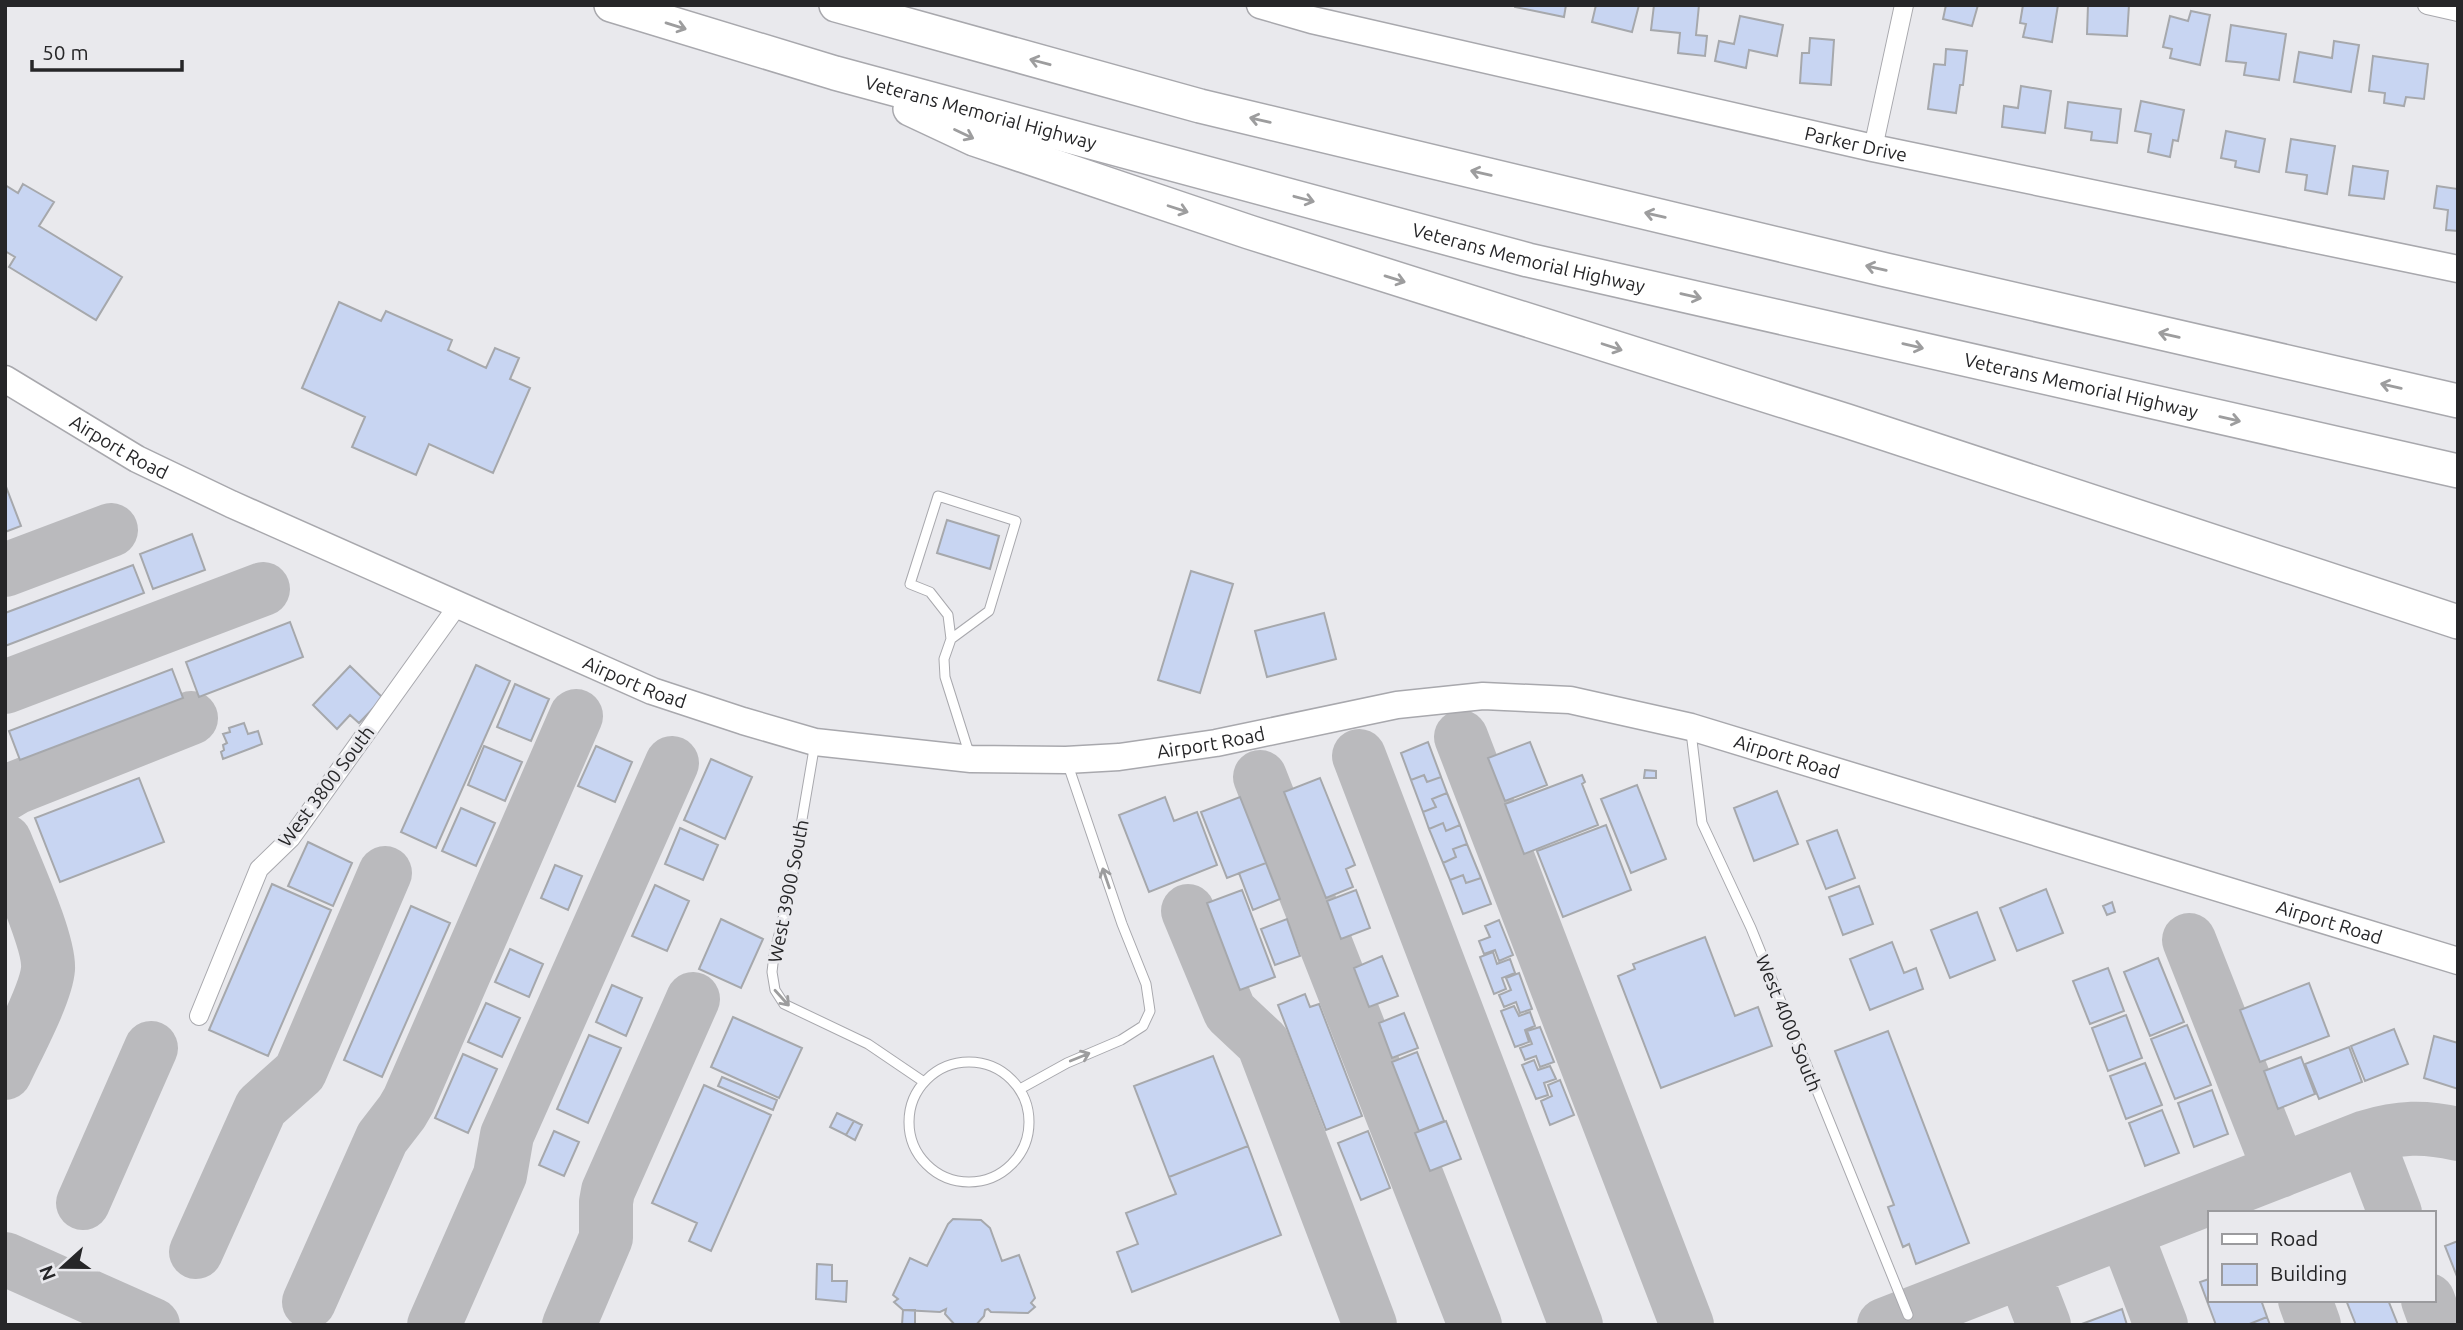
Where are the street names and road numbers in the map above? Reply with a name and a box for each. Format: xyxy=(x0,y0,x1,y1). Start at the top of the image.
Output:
street label: Veterans Memorial Highway xyxy=(862,71,1099,154)
street label: Parker Drive xyxy=(1803,122,1909,166)
street label: Veterans Memorial Highway xyxy=(1410,218,1647,297)
street label: Veterans Memorial Highway xyxy=(1962,348,2200,423)
street label: Airport Road xyxy=(66,410,172,483)
street label: Airport Road xyxy=(580,651,689,713)
street label: West 3800 South xyxy=(273,721,379,851)
street label: Airport Road xyxy=(1155,722,1267,762)
street label: Airport Road xyxy=(1732,730,1843,783)
street label: West 3900 South xyxy=(763,818,813,964)
street label: Airport Road xyxy=(2274,895,2385,948)
street label: West 4000 South xyxy=(1752,952,1826,1094)

